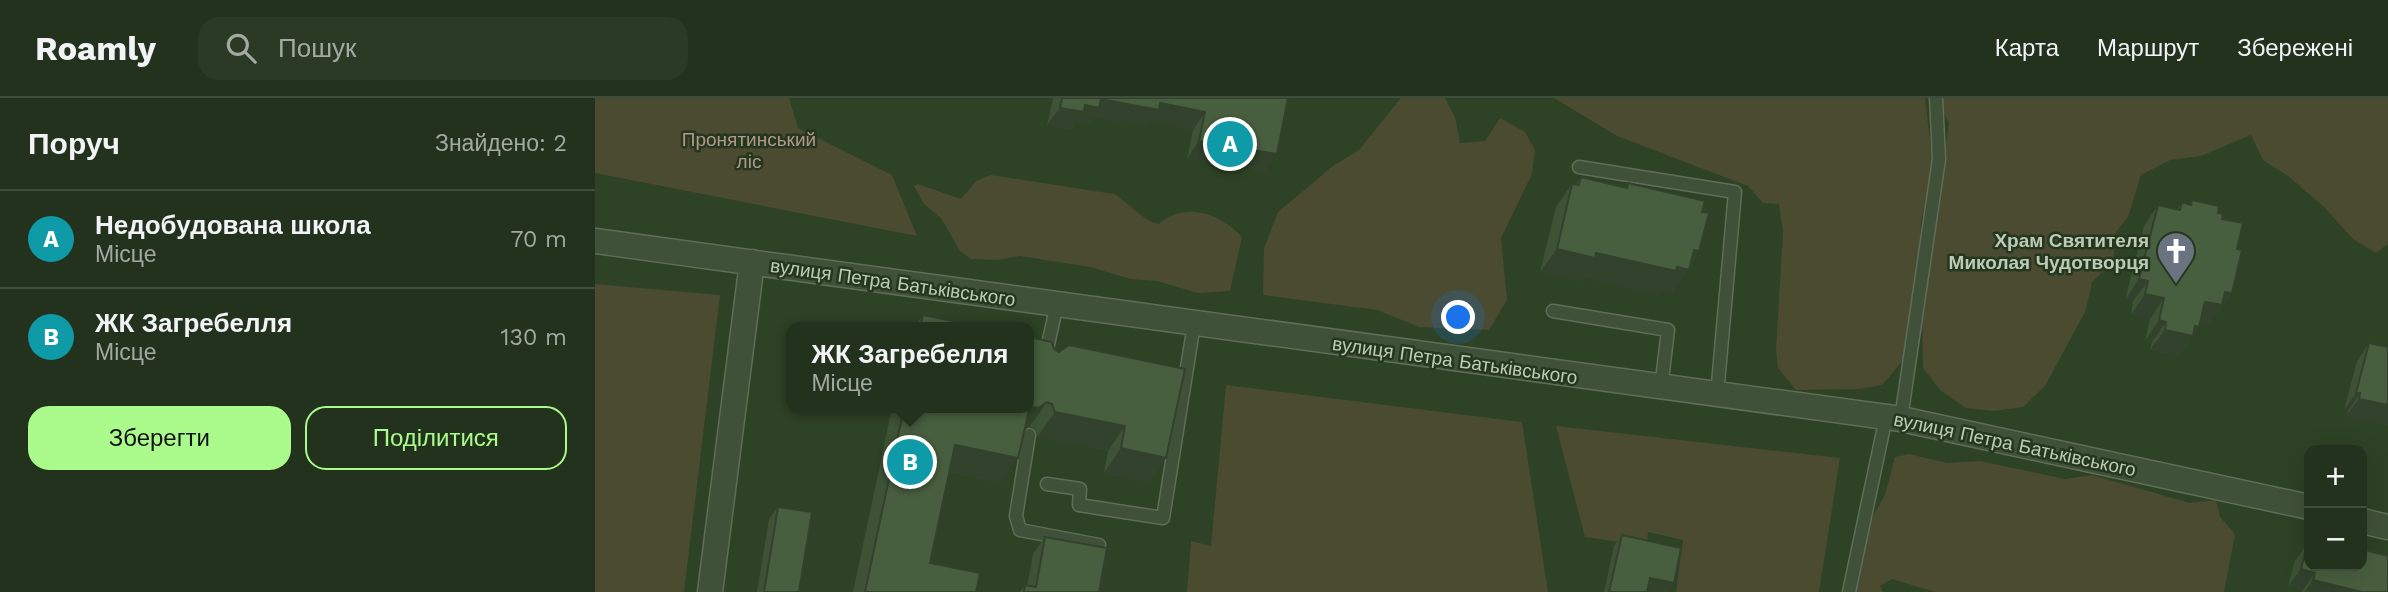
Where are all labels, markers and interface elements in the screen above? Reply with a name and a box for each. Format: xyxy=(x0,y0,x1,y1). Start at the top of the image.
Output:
search box xyxy=(198,17,688,80)
text: Roamly xyxy=(35,29,156,68)
icon: search xyxy=(222,29,260,67)
text: Пошук xyxy=(278,33,357,63)
text: Карта xyxy=(1995,34,2059,62)
text: Маршрут xyxy=(2097,34,2199,62)
text: Збережені xyxy=(2237,34,2353,62)
pin: A xyxy=(1207,118,1253,170)
text: Поруч xyxy=(28,126,120,161)
park label: Пронятинський ліс xyxy=(682,128,816,173)
text: Знайдено: 2 xyxy=(435,130,567,157)
text: Недобудована школа xyxy=(95,210,371,240)
text: A xyxy=(43,226,59,253)
text: 70 m xyxy=(510,226,567,253)
place label: Храм Святителя Миколая Чудотворця xyxy=(1949,229,2149,274)
church icon: Храм Святителя Миколая Чудотворця xyxy=(2155,230,2197,285)
text: Місце xyxy=(95,241,156,268)
street label: вулиця Петра Батьківського xyxy=(769,254,1017,311)
your location xyxy=(1441,300,1475,334)
text: ЖК Загребелля xyxy=(95,308,292,338)
popup xyxy=(786,322,1034,413)
text: B xyxy=(43,324,59,351)
text: 130 m xyxy=(501,324,567,351)
street label: вулиця Петра Батьківського xyxy=(1331,332,1579,389)
text: Місце xyxy=(95,339,156,366)
text: ЖК Загребелля xyxy=(811,339,1009,369)
text: Місце xyxy=(811,370,873,397)
button: Зберегти xyxy=(28,406,291,470)
button: Поділитися xyxy=(305,406,567,470)
street label: вулиця Петра Батьківського xyxy=(1892,408,2138,481)
pin: B xyxy=(887,436,933,488)
map controls xyxy=(2304,445,2367,571)
button: + xyxy=(2304,445,2367,508)
button: − xyxy=(2304,508,2367,571)

